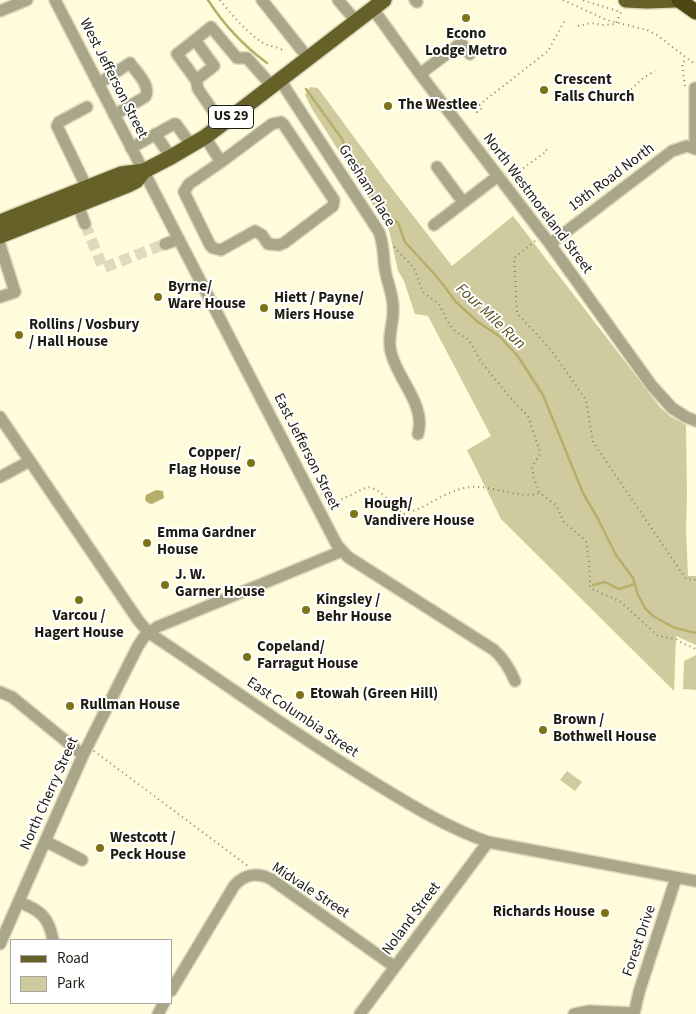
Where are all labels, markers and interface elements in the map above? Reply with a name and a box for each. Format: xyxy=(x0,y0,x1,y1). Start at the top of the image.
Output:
marker: Econo Lodge Metro xyxy=(460,12,472,24)
street label: West Jefferson Street xyxy=(75,16,151,142)
place label: Econo Lodge Metro xyxy=(425,26,507,61)
place label: Crescent Falls Church xyxy=(554,72,635,107)
marker: Crescent Falls Church xyxy=(538,84,550,96)
place label: The Westlee xyxy=(398,97,478,115)
marker: The Westlee xyxy=(382,100,394,112)
road number: US 29 xyxy=(208,105,254,128)
street label: North Westmoreland Street xyxy=(478,130,596,278)
street label: 19th Road North xyxy=(566,140,658,216)
street label: Gresham Place xyxy=(334,142,398,230)
place label: Byrne/ Ware House xyxy=(168,279,246,314)
water label: Four Mile Run xyxy=(451,280,529,354)
place label: Hiett / Payne/ Miers House xyxy=(274,290,364,325)
marker: Byrne/ Ware House xyxy=(152,291,164,303)
marker: Hiett / Payne/ Miers House xyxy=(258,302,270,314)
place label: Rollins / Vosbury / Hall House xyxy=(29,317,139,352)
marker: Rollins / Vosbury / Hall House xyxy=(13,329,25,341)
street label: East Jefferson Street xyxy=(269,391,343,513)
place label: Copper/ Flag House xyxy=(169,445,241,480)
marker: Copper/ Flag House xyxy=(245,457,257,469)
place label: Hough/ Vandivere House xyxy=(364,496,474,531)
marker: Hough/ Vandivere House xyxy=(348,508,360,520)
place label: Emma Gardner House xyxy=(157,525,256,560)
marker: Emma Gardner House xyxy=(141,537,153,549)
place label: J. W. Garner House xyxy=(175,567,265,602)
marker: J. W. Garner House xyxy=(159,579,171,591)
place label: Kingsley / Behr House xyxy=(316,592,392,627)
marker: Varcou / Hagert House xyxy=(73,594,85,606)
marker: Kingsley / Behr House xyxy=(300,604,312,616)
place label: Varcou / Hagert House xyxy=(34,608,124,643)
place label: Copeland/ Farragut House xyxy=(257,639,358,674)
marker: Copeland/ Farragut House xyxy=(241,651,253,663)
street label: East Columbia Street xyxy=(243,674,361,762)
place label: Etowah (Green Hill) xyxy=(310,686,438,704)
marker: Etowah (Green Hill) xyxy=(294,689,306,701)
place label: Rullman House xyxy=(80,697,180,715)
marker: Rullman House xyxy=(64,700,76,712)
place label: Brown / Bothwell House xyxy=(553,712,657,747)
marker: Brown / Bothwell House xyxy=(537,724,549,736)
street label: North Cherry Street xyxy=(17,735,83,853)
place label: Westcott / Peck House xyxy=(110,830,186,865)
marker: Westcott / Peck House xyxy=(94,842,106,854)
street label: Midvale Street xyxy=(268,859,352,923)
street label: Noland Street xyxy=(379,879,445,959)
street label: Forest Drive xyxy=(619,903,661,979)
place label: Richards House xyxy=(493,904,595,922)
marker: Richards House xyxy=(599,907,611,919)
legend xyxy=(10,939,172,1004)
text: Road xyxy=(57,948,89,969)
text: Park xyxy=(57,973,85,994)

